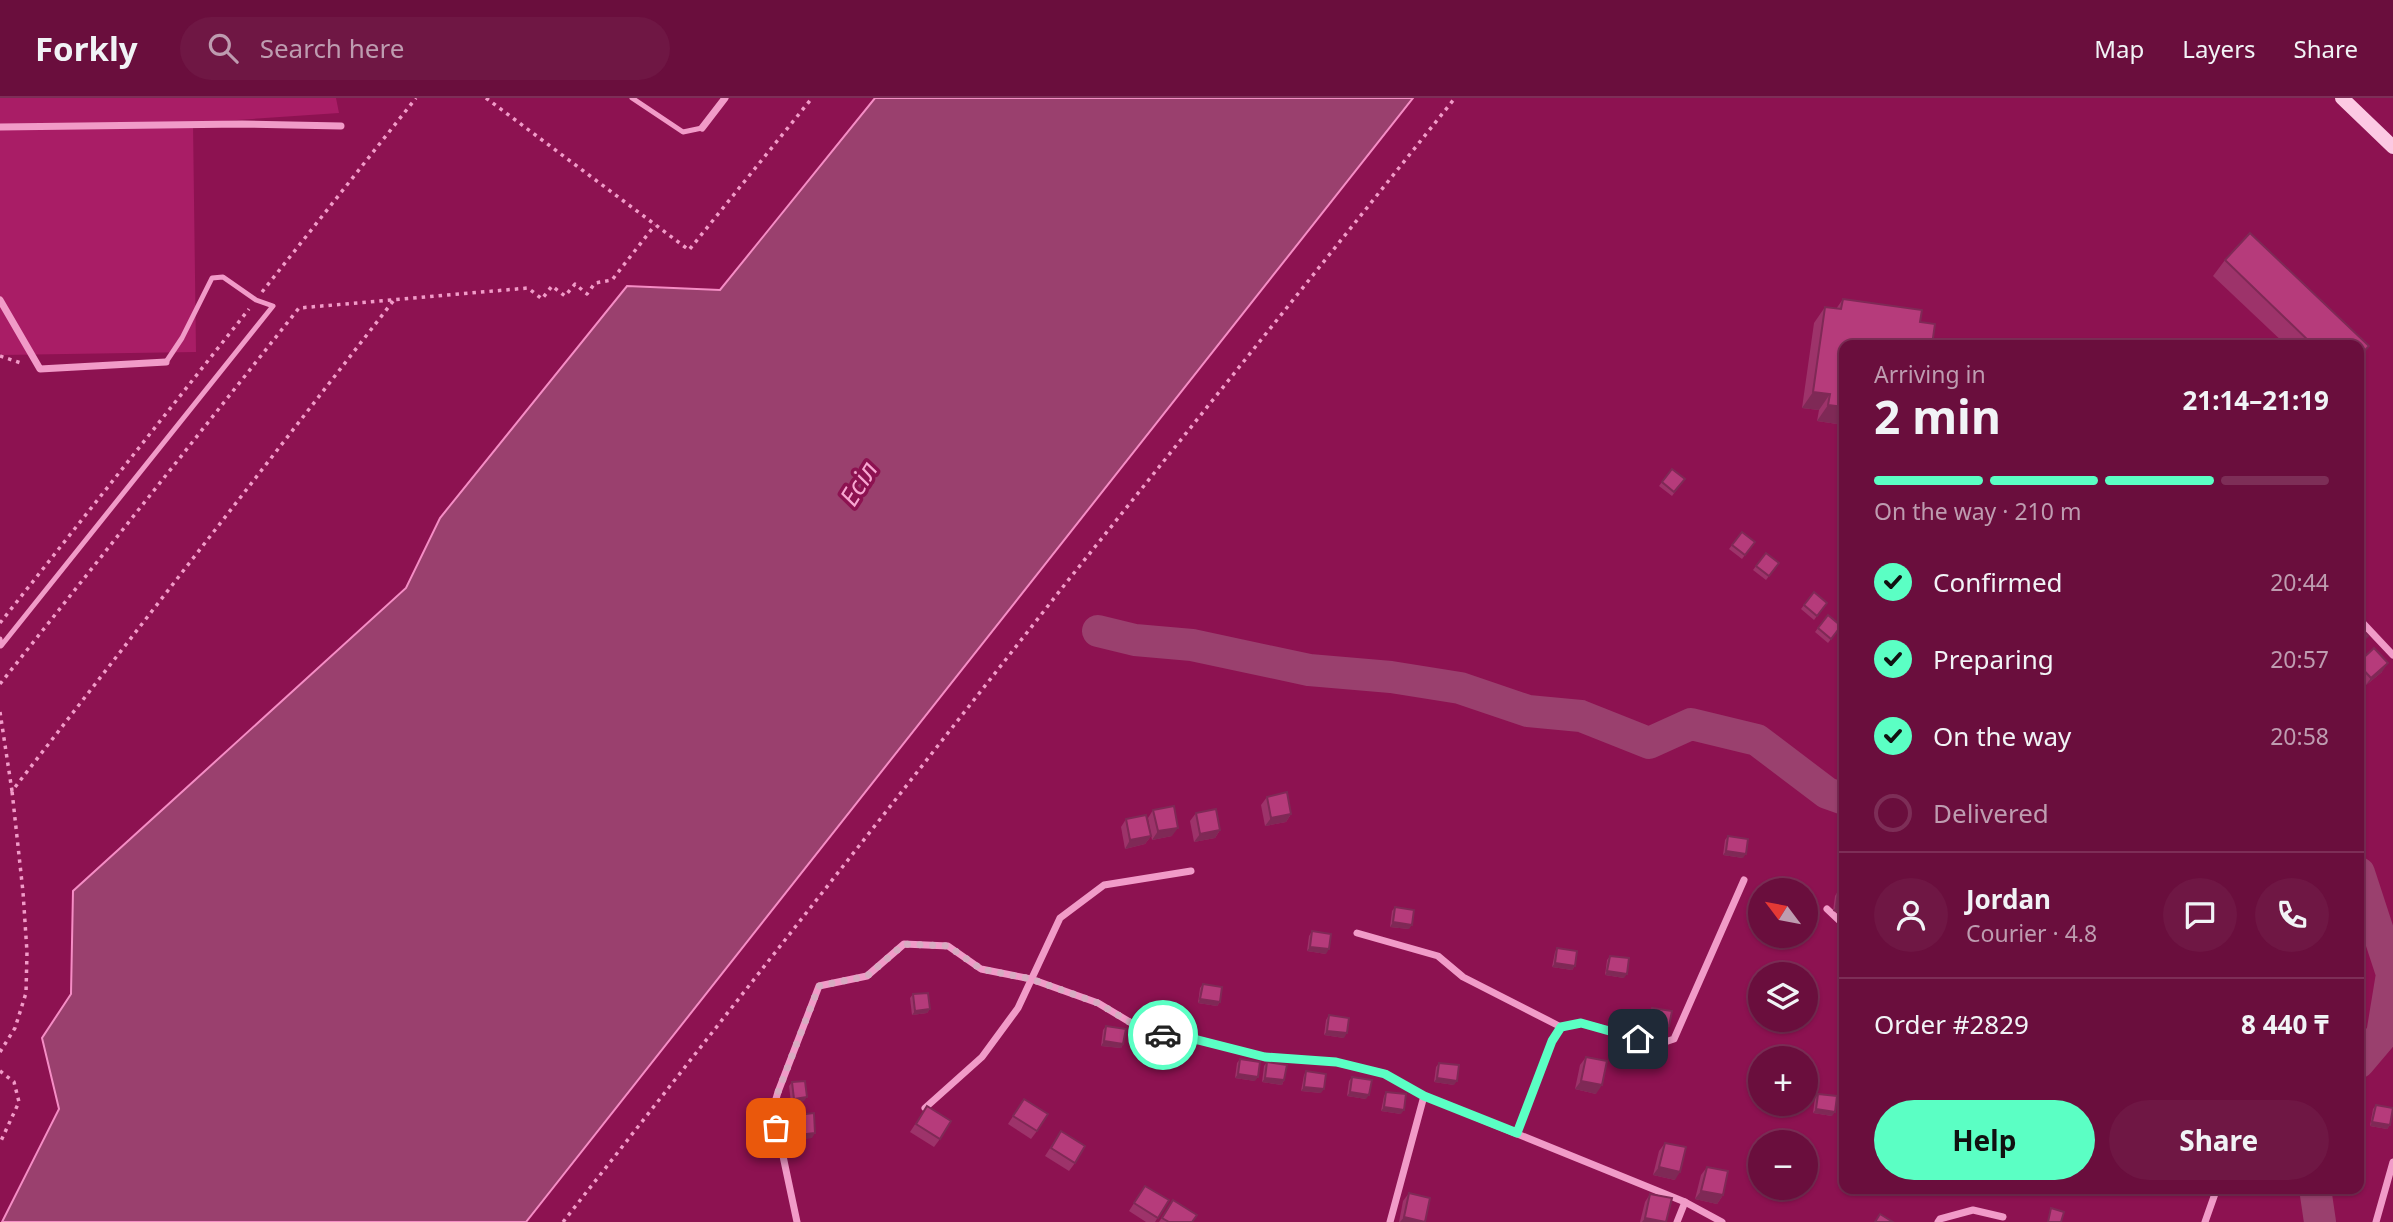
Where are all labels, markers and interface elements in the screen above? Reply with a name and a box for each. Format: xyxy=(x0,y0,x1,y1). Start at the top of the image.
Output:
search box xyxy=(180,17,670,80)
text: Forkly xyxy=(35,26,138,71)
icon: search xyxy=(204,29,242,67)
text: Search here xyxy=(260,30,404,66)
text: Map xyxy=(2094,32,2144,65)
text: Layers xyxy=(2182,32,2256,65)
text: Share xyxy=(2294,32,2358,65)
text: Arriving in xyxy=(1874,358,1986,390)
text: 21:14–21:19 xyxy=(2182,382,2329,418)
text: 2 min xyxy=(1874,385,2001,447)
water label: Есіл xyxy=(830,453,886,512)
text: On the way · 210 m xyxy=(1874,495,2081,527)
icon: check xyxy=(1874,563,1912,601)
text: Confirmed xyxy=(1933,564,2063,600)
text: 20:44 xyxy=(2270,566,2329,598)
icon: check xyxy=(1874,640,1912,678)
text: Preparing xyxy=(1933,641,2054,677)
text: 20:57 xyxy=(2270,643,2329,675)
icon: check xyxy=(1874,717,1912,755)
text: On the way xyxy=(1933,718,2071,754)
text: 20:58 xyxy=(2270,720,2329,752)
text: Delivered xyxy=(1933,795,2049,831)
north arrow xyxy=(1748,878,1818,948)
map controls xyxy=(1748,878,1818,1200)
button: person xyxy=(1874,878,1948,952)
button: chat xyxy=(2163,878,2237,952)
button: phone xyxy=(2255,878,2329,952)
text: Jordan xyxy=(1966,881,2051,917)
text: Courier · 4.8 xyxy=(1966,917,2097,949)
button: layers xyxy=(1748,962,1818,1032)
courier xyxy=(1128,1000,1198,1070)
text: Order #2829 xyxy=(1874,1006,2029,1042)
text: 8 440 ₸ xyxy=(2241,1006,2329,1042)
pin xyxy=(1608,1009,1668,1069)
icon: car xyxy=(1144,1016,1182,1054)
icon: home xyxy=(1619,1020,1657,1058)
button: + xyxy=(1748,1046,1818,1116)
pin xyxy=(746,1098,806,1158)
button: Help xyxy=(1874,1100,2095,1180)
button: Share xyxy=(2109,1100,2329,1180)
icon: bag xyxy=(757,1109,795,1147)
button: − xyxy=(1748,1130,1818,1200)

